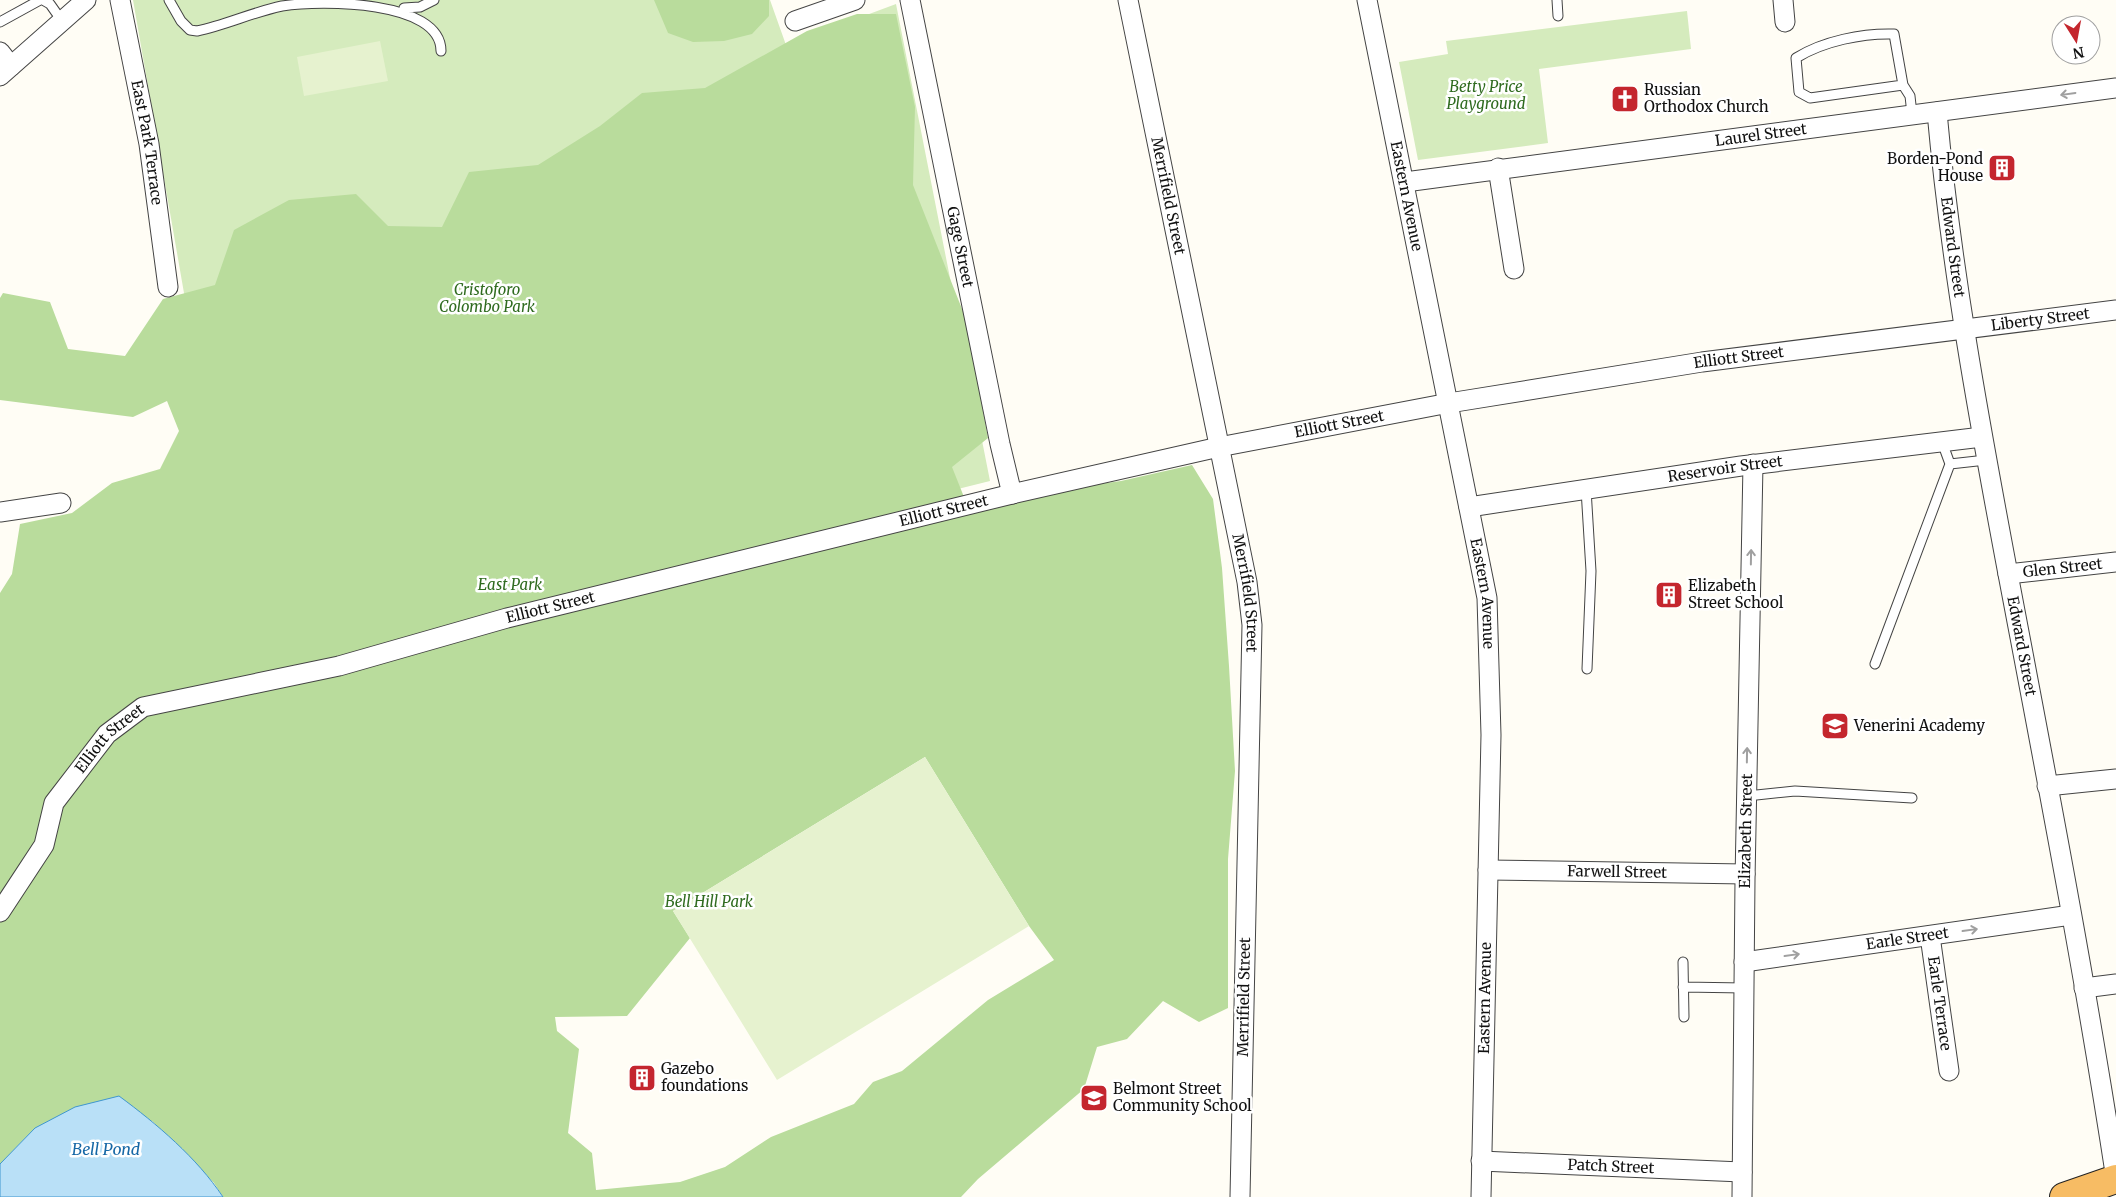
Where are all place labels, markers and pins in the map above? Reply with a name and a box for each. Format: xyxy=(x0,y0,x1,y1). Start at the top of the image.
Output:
place label: Russian Orthodox Church xyxy=(1644,80,1769,116)
church icon: Russian Orthodox Church xyxy=(1610,84,1640,114)
place label: Borden-Pond House xyxy=(1887,149,1983,185)
building icon: Borden-Pond House xyxy=(1987,153,2017,183)
place label: Elizabeth Street School xyxy=(1688,576,1784,612)
building icon: Elizabeth Street School xyxy=(1654,580,1684,610)
school or university icon: Venerini Academy xyxy=(1820,711,1850,741)
place label: Venerini Academy xyxy=(1853,716,1985,735)
place label: Gazebo foundations xyxy=(661,1059,748,1095)
building icon: Gazebo foundations xyxy=(627,1063,657,1093)
place label: Belmont Street Community School xyxy=(1113,1079,1252,1115)
school or university icon: Belmont Street Community School xyxy=(1079,1083,1109,1113)

